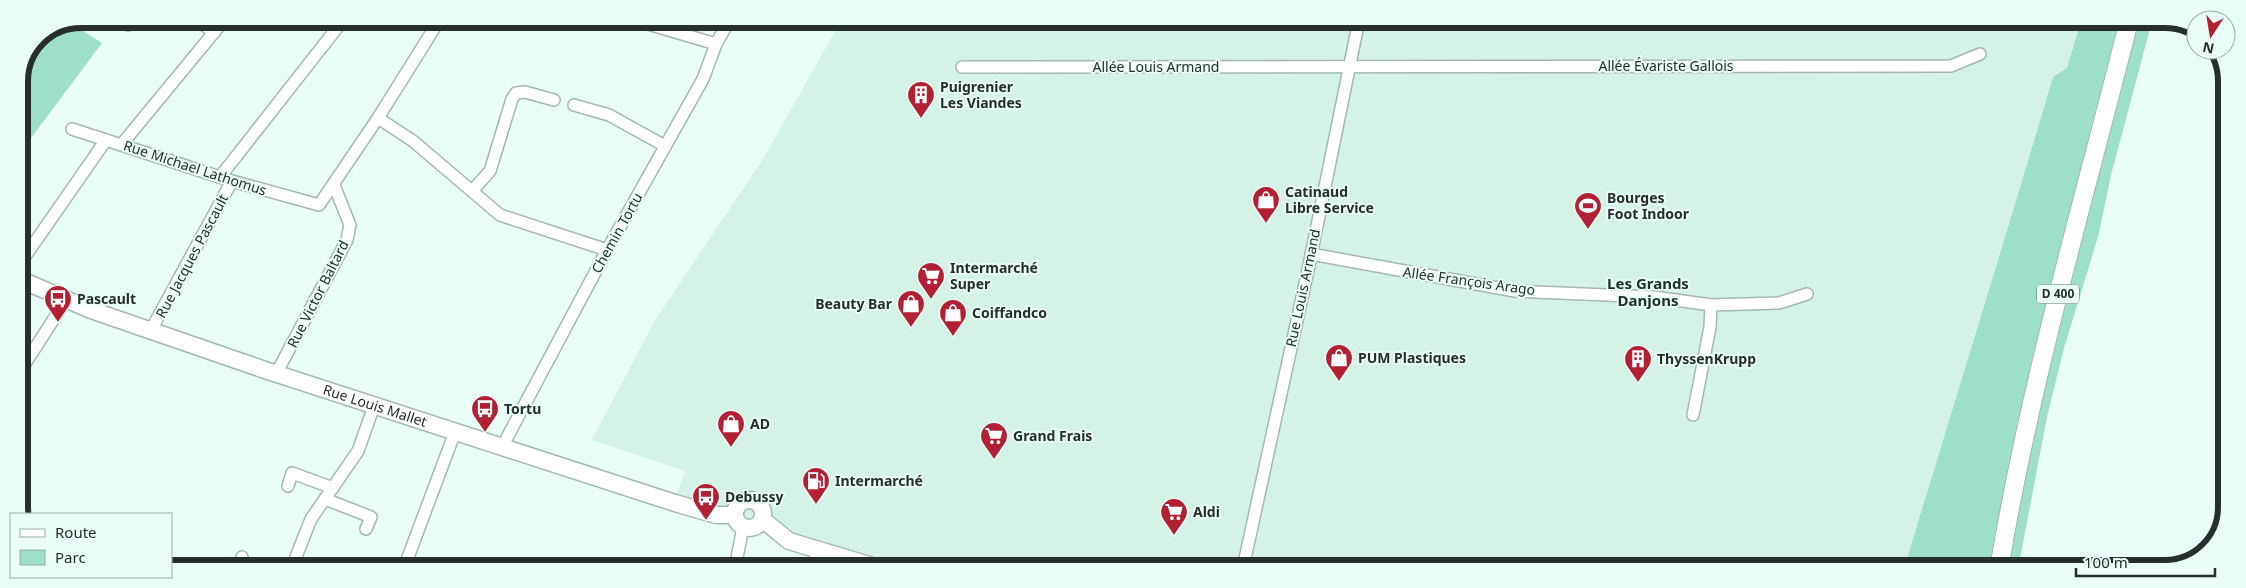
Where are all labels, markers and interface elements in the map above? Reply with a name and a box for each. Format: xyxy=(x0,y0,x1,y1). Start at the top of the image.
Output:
north arrow xyxy=(2186,10,2236,60)
text: N xyxy=(2201,38,2216,59)
street label: Allée Évariste Gallois xyxy=(1598,56,1734,75)
street label: Allée Louis Armand xyxy=(1093,57,1219,76)
place label: Puigrenier Les Viandes xyxy=(940,77,1022,112)
building icon: Puigrenier Les Viandes xyxy=(906,80,936,119)
street label: Rue Michael Lathomus xyxy=(121,135,269,200)
place label: Catinaud Libre Service xyxy=(1285,182,1374,217)
shop icon: Catinaud Libre Service xyxy=(1251,185,1281,224)
place label: Bourges Foot Indoor xyxy=(1607,188,1690,223)
street label: Chemin Tortu xyxy=(587,189,646,276)
street label: Rue Jacques Pascault xyxy=(151,191,232,321)
sports icon: Bourges Foot Indoor xyxy=(1573,191,1603,230)
street label: Rue Louis Armand xyxy=(1281,227,1324,349)
street label: Rue Victor Baltard xyxy=(282,237,353,351)
place label: Intermarché Super xyxy=(950,258,1038,293)
supermarket icon: Intermarché Super xyxy=(916,261,946,300)
street label: Allée François Arago xyxy=(1402,262,1536,299)
district label: Les Grands Danjons xyxy=(1607,273,1689,310)
bus stop icon: Pascault xyxy=(43,284,73,323)
road number: D 400 xyxy=(2037,284,2079,304)
place label: Pascault xyxy=(77,289,136,308)
shop icon: Beauty Bar xyxy=(896,289,926,328)
place label: Beauty Bar xyxy=(815,294,893,313)
shop icon: Coiffandco xyxy=(938,298,968,337)
place label: Coiffandco xyxy=(972,303,1047,322)
shop icon: PUM Plastiques xyxy=(1324,343,1354,382)
building icon: ThyssenKrupp xyxy=(1623,344,1653,383)
place label: PUM Plastiques xyxy=(1358,348,1466,367)
place label: ThyssenKrupp xyxy=(1657,349,1756,368)
street label: Rue Louis Mallet xyxy=(321,379,429,431)
bus stop icon: Tortu xyxy=(470,394,500,433)
place label: Tortu xyxy=(504,399,541,418)
shop icon: AD xyxy=(716,409,746,448)
place label: AD xyxy=(750,414,770,433)
supermarket icon: Grand Frais xyxy=(979,421,1009,460)
place label: Grand Frais xyxy=(1013,426,1092,445)
fuel station icon: Intermarché xyxy=(801,466,831,505)
place label: Intermarché xyxy=(835,471,923,490)
bus stop icon: Debussy xyxy=(691,482,721,521)
place label: Debussy xyxy=(725,487,784,506)
supermarket icon: Aldi xyxy=(1159,497,1189,536)
place label: Aldi xyxy=(1193,502,1220,521)
legend xyxy=(10,513,172,578)
text: Route xyxy=(55,522,97,542)
scale bar xyxy=(2076,546,2215,578)
text: Parc xyxy=(55,547,86,567)
text: 100 m xyxy=(2084,552,2128,572)

